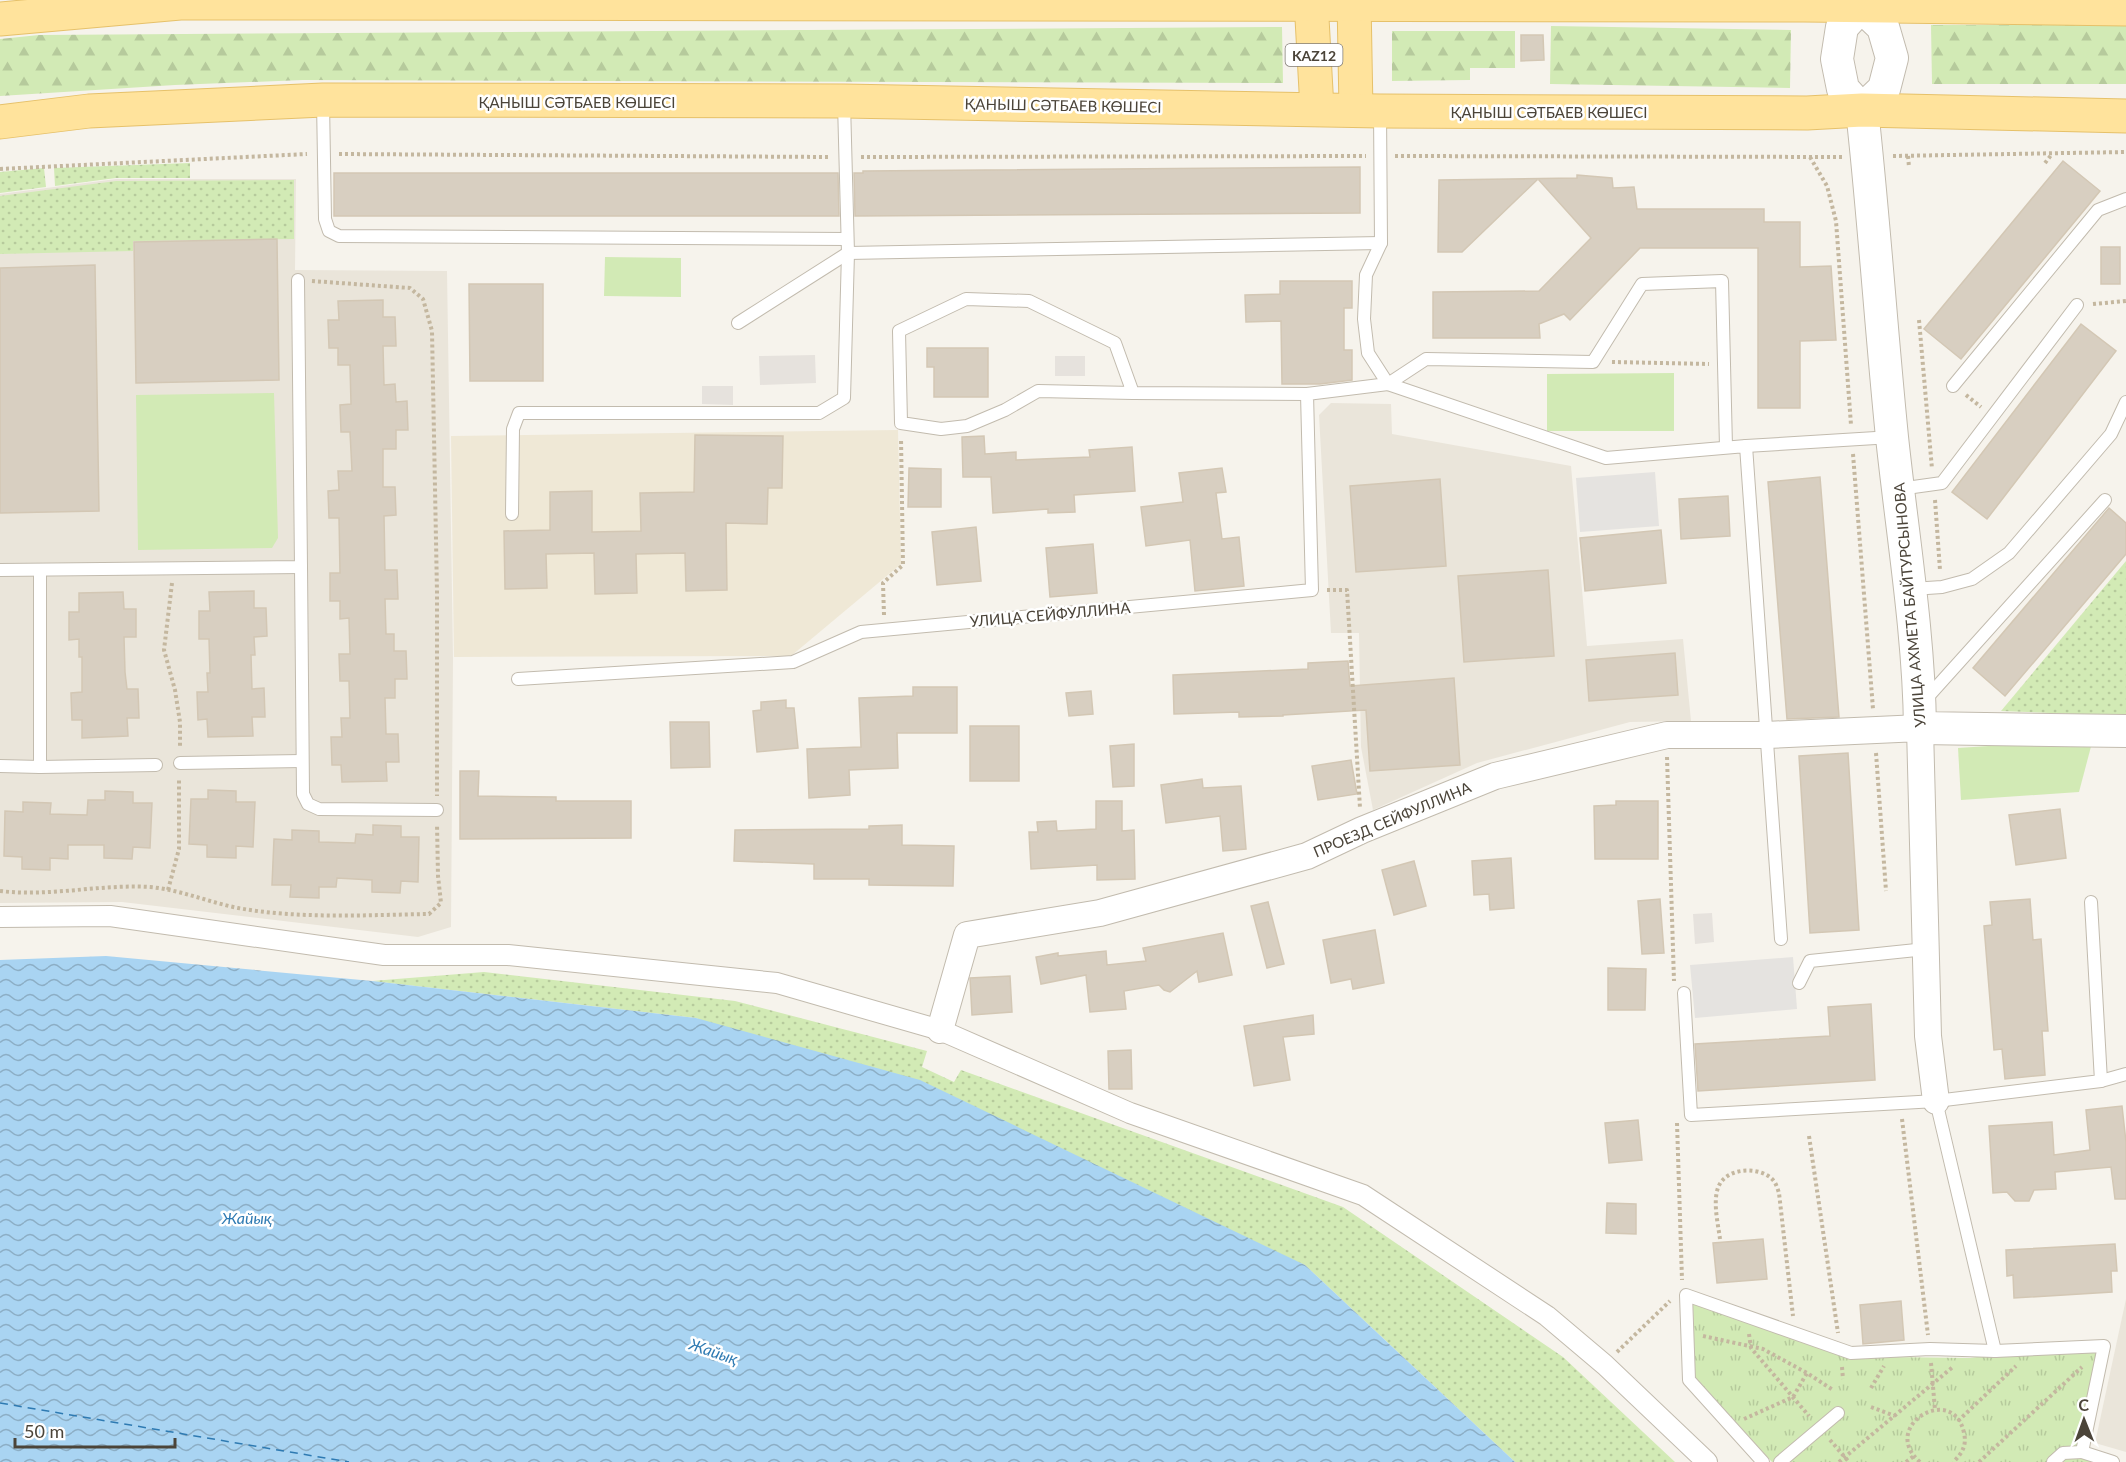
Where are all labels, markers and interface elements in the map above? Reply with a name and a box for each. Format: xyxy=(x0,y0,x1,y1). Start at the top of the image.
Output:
road number: KAZ12 xyxy=(1286,44,1342,66)
street label: ҚАНЫШ СӘТБАЕВ КӨШЕСІ xyxy=(478,93,676,111)
street label: ҚАНЫШ СӘТБАЕВ КӨШЕСІ xyxy=(964,94,1162,116)
street label: ҚАНЫШ СӘТБАЕВ КӨШЕСІ xyxy=(1450,103,1648,121)
street label: УЛИЦА АХМЕТА БАЙТУРСЫНОВА xyxy=(1889,481,1929,728)
street label: УЛИЦА СЕЙФУЛЛИНА xyxy=(969,598,1132,630)
street label: ПРОЕЗД СЕЙФУЛЛИНА xyxy=(1310,777,1474,860)
water label: Жайық xyxy=(221,1208,272,1227)
water label: Жайық xyxy=(686,1333,741,1368)
north arrow xyxy=(2054,1390,2114,1450)
text: С xyxy=(2078,1395,2090,1414)
scale bar xyxy=(15,1411,176,1449)
text: 50 m xyxy=(24,1420,64,1442)

